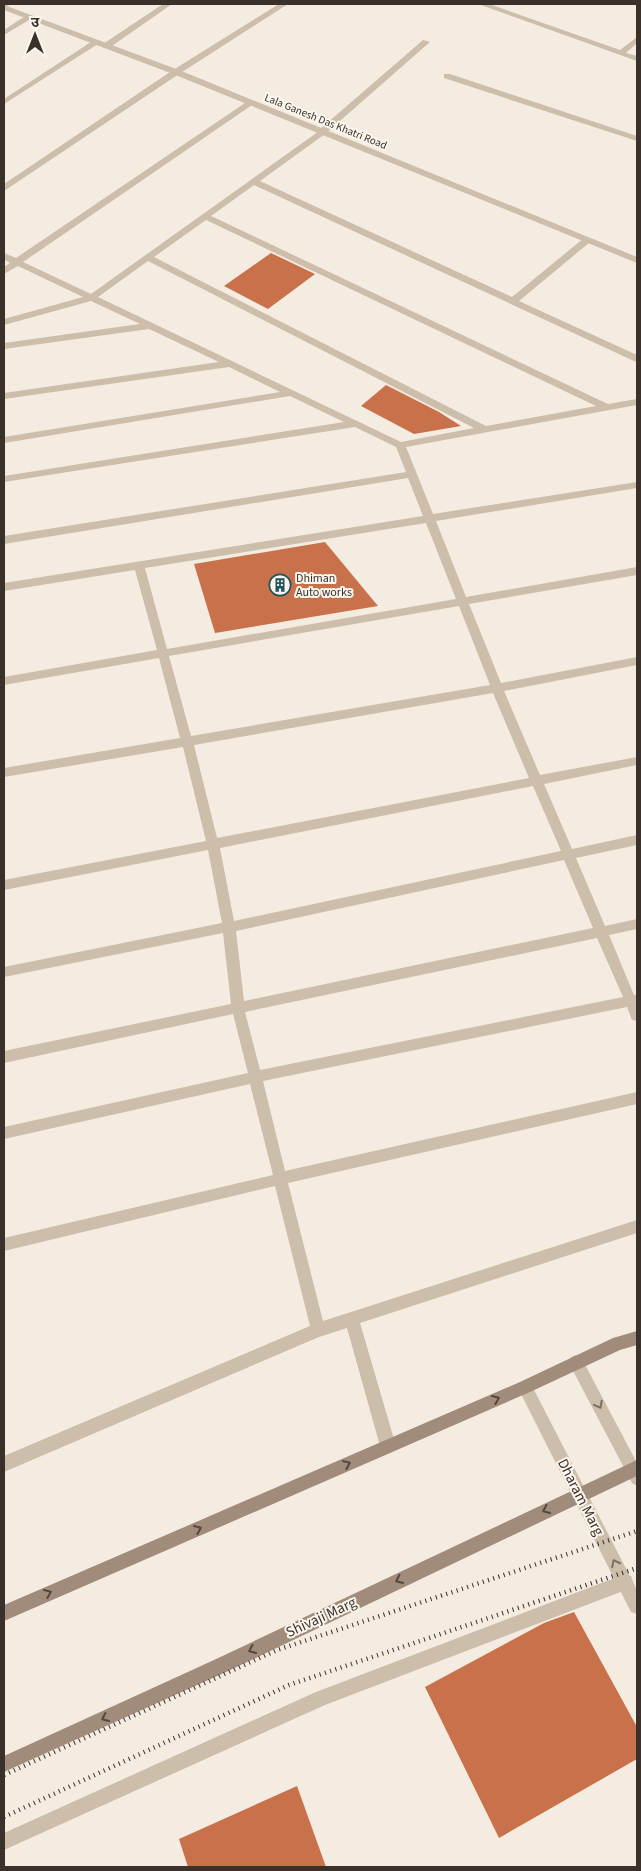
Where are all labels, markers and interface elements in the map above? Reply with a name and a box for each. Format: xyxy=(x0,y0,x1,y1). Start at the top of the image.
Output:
north arrow xyxy=(10,10,60,60)
text: उ xyxy=(31,13,40,33)
street label: Lala Ganesh Das Khatri Road xyxy=(262,90,389,153)
place label: Dhiman Auto works xyxy=(296,570,352,601)
building icon: Dhiman Auto works xyxy=(268,573,292,597)
one-way arrow xyxy=(491,1395,500,1406)
one-way arrow xyxy=(593,1399,603,1408)
street label: Dharam Marg xyxy=(552,1455,609,1540)
one-way arrow xyxy=(342,1459,351,1470)
one-way arrow xyxy=(542,1504,551,1514)
one-way arrow xyxy=(193,1524,201,1534)
one-way arrow xyxy=(611,1559,621,1568)
one-way arrow xyxy=(395,1574,404,1585)
one-way arrow xyxy=(43,1589,52,1600)
street label: Shivaji Marg xyxy=(283,1592,360,1643)
one-way arrow xyxy=(248,1644,257,1654)
one-way arrow xyxy=(101,1712,110,1723)

